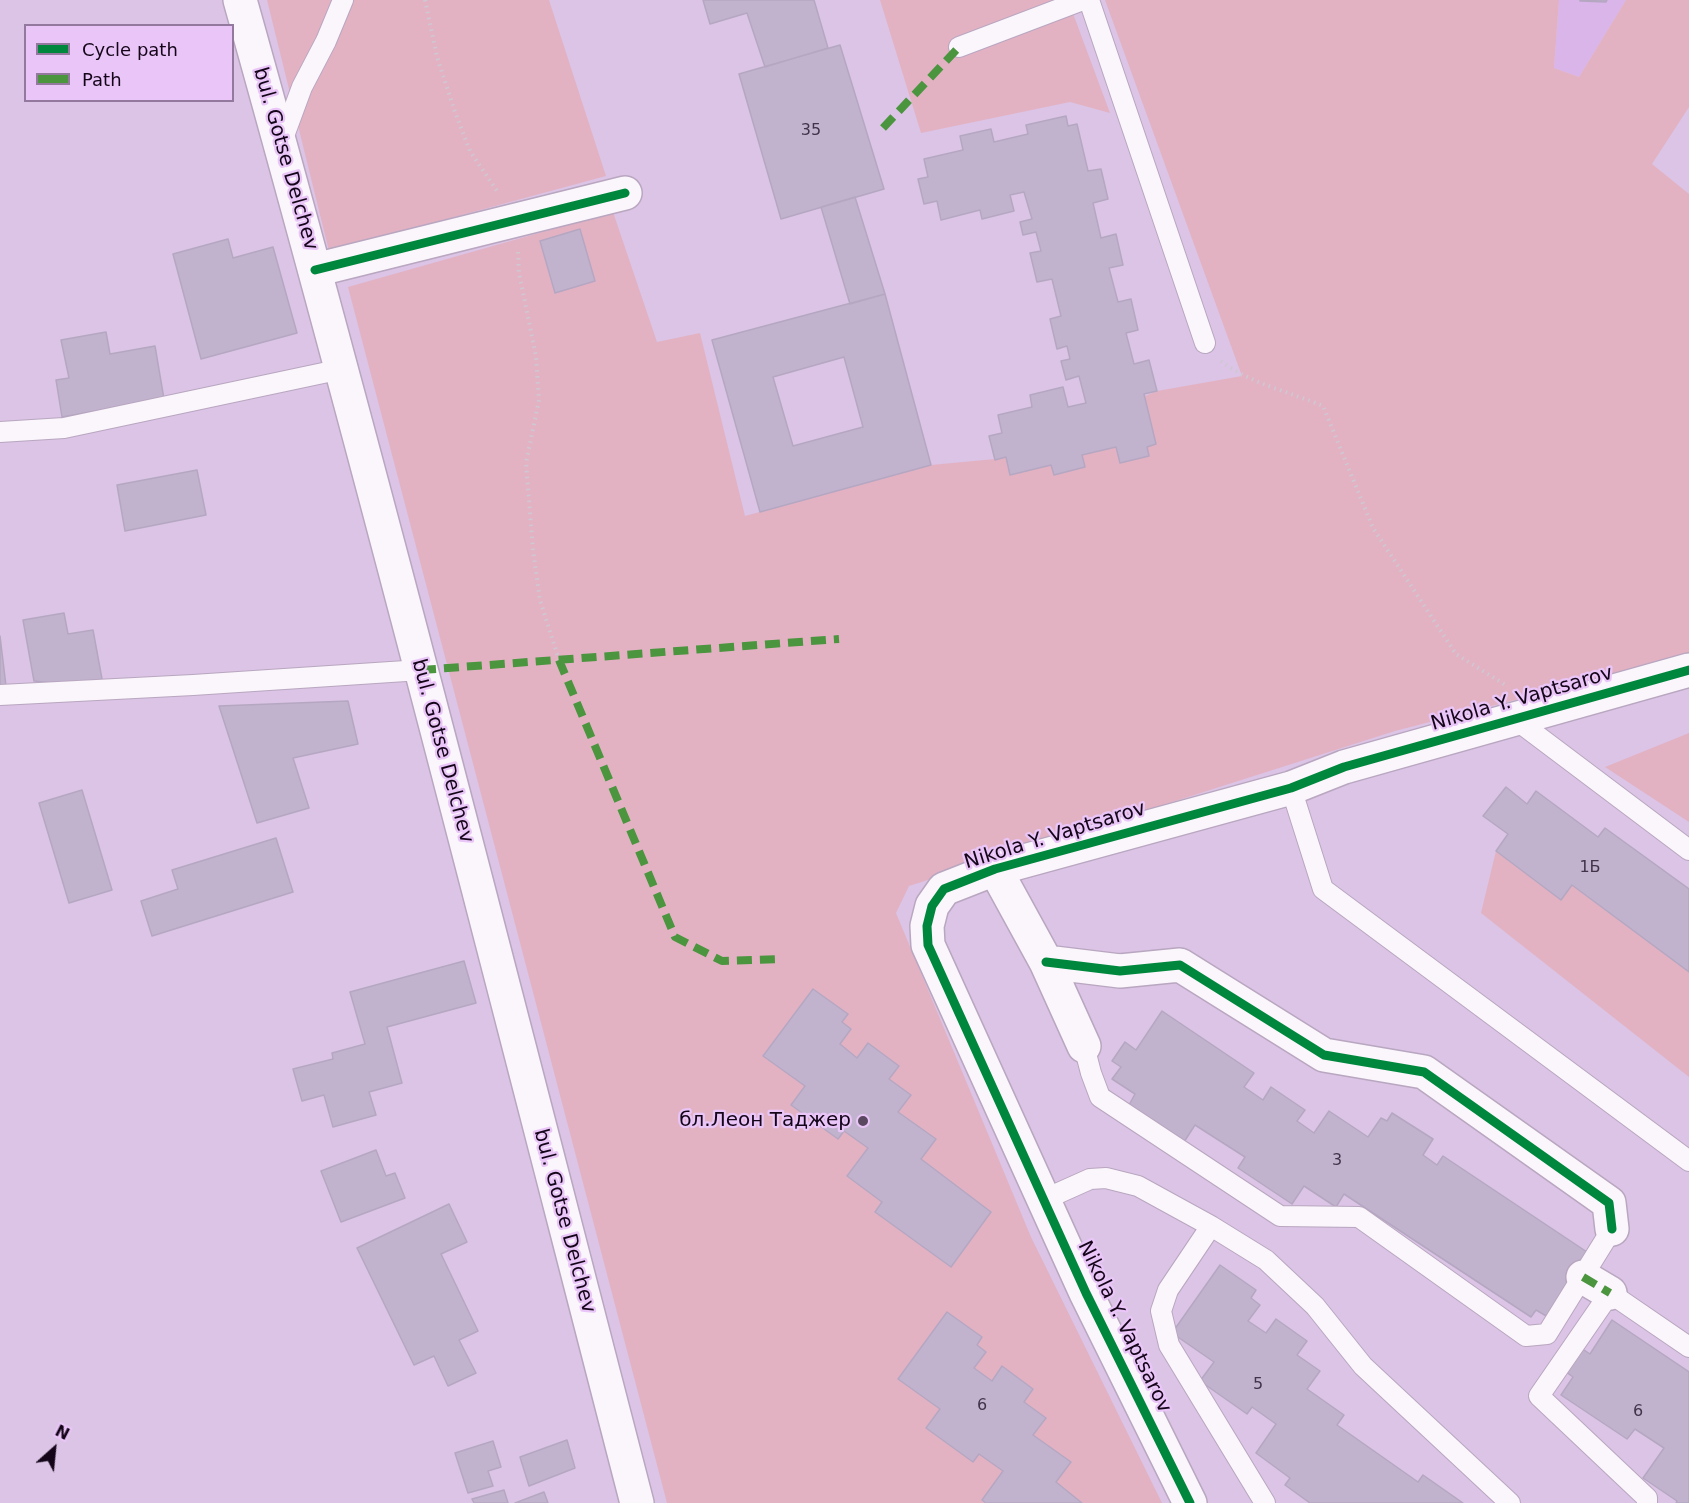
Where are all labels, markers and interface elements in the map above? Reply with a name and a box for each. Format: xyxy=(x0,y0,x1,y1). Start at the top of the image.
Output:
legend xyxy=(24,24,234,102)
text: Cycle path xyxy=(82,39,178,60)
street label: bul. Gotse Delchev xyxy=(247,65,323,253)
text: Path xyxy=(82,69,122,90)
house number: 35 xyxy=(801,121,821,141)
street label: bul. Gotse Delchev xyxy=(406,656,478,846)
street label: Nikola Y. Vaptsarov xyxy=(1428,662,1616,736)
street label: Nikola Y. Vaptsarov xyxy=(962,797,1148,875)
house number: 1Б xyxy=(1579,858,1601,878)
place label: бл.Леон Таджер xyxy=(679,1109,851,1133)
marker: бл.Леон Таджер xyxy=(856,1114,870,1128)
street label: bul. Gotse Delchev xyxy=(528,1126,600,1316)
house number: 3 xyxy=(1332,1151,1342,1171)
street label: Nikola Y. Vaptsarov xyxy=(1072,1237,1176,1417)
house number: 5 xyxy=(1253,1375,1263,1395)
house number: 6 xyxy=(977,1396,987,1416)
house number: 6 xyxy=(1633,1402,1643,1422)
north arrow xyxy=(24,1419,84,1479)
text: N xyxy=(52,1421,73,1444)

